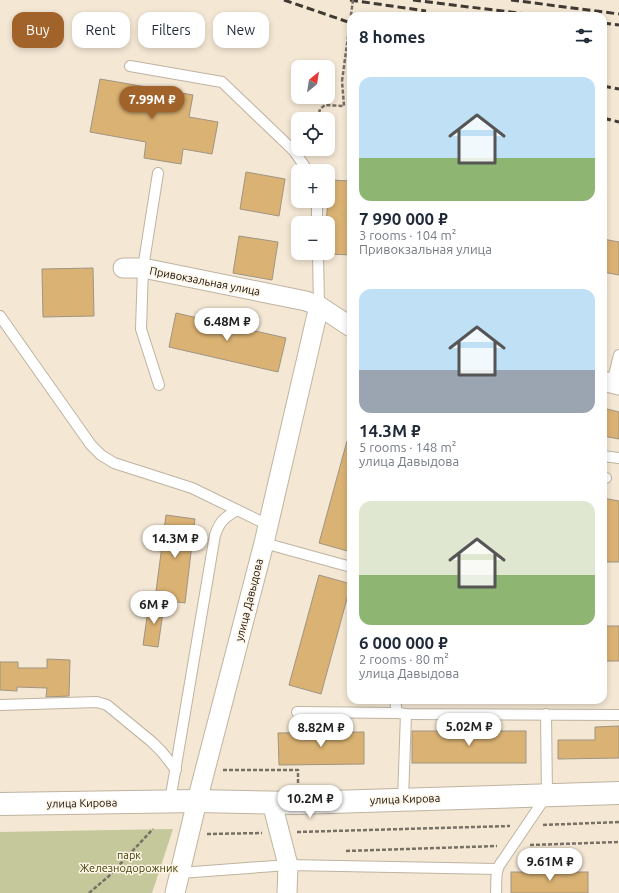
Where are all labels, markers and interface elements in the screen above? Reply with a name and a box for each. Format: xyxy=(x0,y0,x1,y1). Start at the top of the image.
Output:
chip: Buy xyxy=(12,12,64,48)
chip: Rent xyxy=(72,12,130,48)
chip: Filters xyxy=(138,12,205,48)
chip: New xyxy=(213,12,269,48)
icon: filters xyxy=(573,25,595,47)
text: 8 homes xyxy=(359,27,425,46)
north arrow xyxy=(291,60,335,104)
map controls xyxy=(291,60,335,260)
pin: 7.99M ₽ xyxy=(115,86,189,120)
text: 7.99M ₽ xyxy=(128,92,176,106)
icon: home xyxy=(441,103,513,175)
button: locate xyxy=(291,112,335,156)
button: + xyxy=(291,164,335,208)
text: 7 990 000 ₽ xyxy=(359,209,448,228)
button: − xyxy=(291,216,335,260)
text: 3 rooms · 104 m² xyxy=(359,228,456,242)
text: Привокзальная улица xyxy=(359,242,492,256)
street label: Привокзальная улица xyxy=(149,264,261,298)
pin: 6.48M ₽ xyxy=(190,308,264,342)
text: 6.48M ₽ xyxy=(203,314,251,328)
icon: home xyxy=(441,315,513,387)
text: 14.3M ₽ xyxy=(359,421,421,440)
text: 5 rooms · 148 m² xyxy=(359,440,456,454)
text: улица Давыдова xyxy=(359,454,459,468)
pin: 14.3M ₽ xyxy=(138,525,212,559)
icon: home xyxy=(441,527,513,599)
text: 14.3M ₽ xyxy=(151,531,199,545)
street label: улица Давыдова xyxy=(233,557,265,643)
pin: 6M ₽ xyxy=(130,591,178,625)
text: 6M ₽ xyxy=(139,597,169,611)
text: 6 000 000 ₽ xyxy=(359,633,448,652)
text: 2 rooms · 80 m² xyxy=(359,652,449,666)
text: улица Давыдова xyxy=(359,666,459,680)
pin: 5.02M ₽ xyxy=(432,713,506,747)
pin: 8.82M ₽ xyxy=(284,714,358,748)
text: 5.02M ₽ xyxy=(445,719,493,733)
text: 8.82M ₽ xyxy=(297,720,345,734)
pin: 10.2M ₽ xyxy=(273,785,347,819)
text: 10.2M ₽ xyxy=(286,791,334,805)
street label: улица Кирова xyxy=(370,792,440,806)
street label: улица Кирова xyxy=(47,796,117,810)
pin: 9.61M ₽ xyxy=(513,848,587,882)
park label: парк Железнодорожник xyxy=(80,849,179,874)
text: 9.61M ₽ xyxy=(526,854,574,868)

